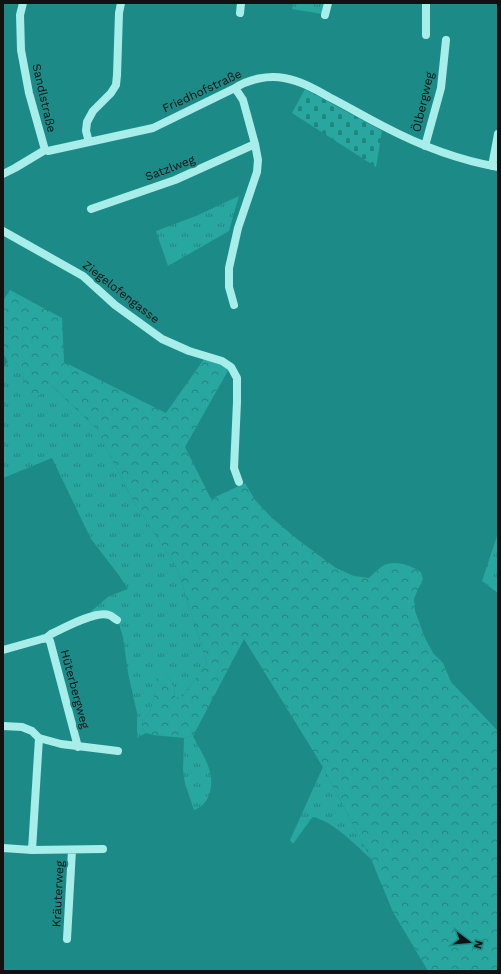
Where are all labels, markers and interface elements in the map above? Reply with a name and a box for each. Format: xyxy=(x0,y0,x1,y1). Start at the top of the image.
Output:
street label: Sandlstraße xyxy=(29,62,59,134)
street label: Friedhofstraße xyxy=(160,66,244,115)
street label: Ölbergweg xyxy=(409,70,437,133)
street label: Satzlweg xyxy=(143,152,197,184)
street label: Ziegelofengasse xyxy=(80,258,162,326)
street label: Hüterbergweg xyxy=(58,648,92,731)
street label: Kräuterweg xyxy=(49,860,67,928)
north arrow xyxy=(449,922,489,962)
text: N xyxy=(471,939,486,950)

